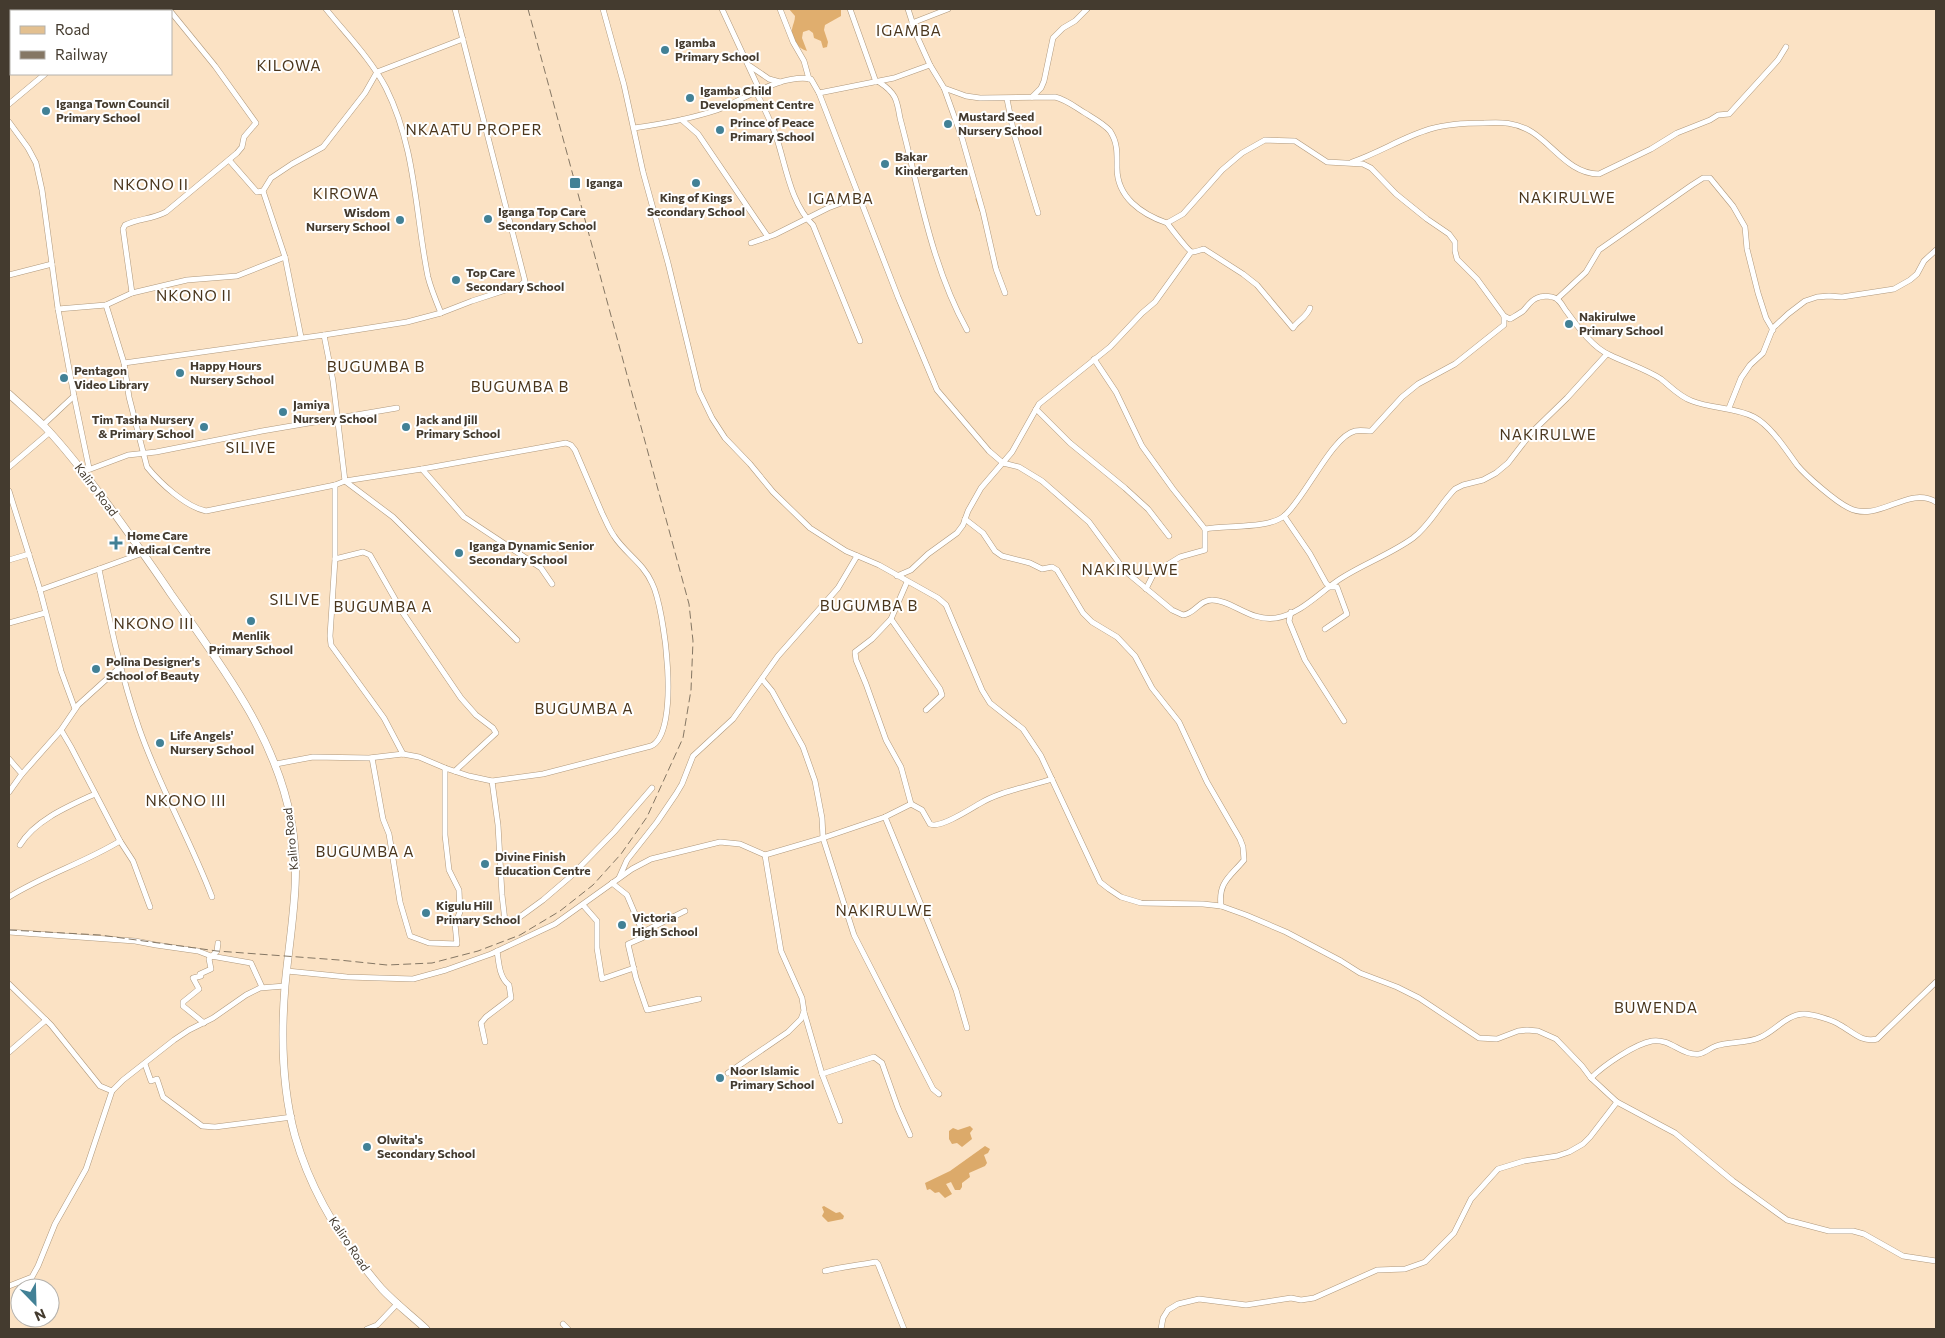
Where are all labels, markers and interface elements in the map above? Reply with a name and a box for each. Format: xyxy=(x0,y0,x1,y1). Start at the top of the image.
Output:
legend xyxy=(10,10,172,75)
text: Road xyxy=(55,20,90,38)
district label: IGAMBA xyxy=(876,21,942,39)
place label: Igamba Primary School xyxy=(675,35,759,63)
marker: Igamba Primary School xyxy=(659,44,671,56)
text: Railway xyxy=(55,45,108,63)
district label: KILOWA xyxy=(256,56,322,74)
place label: Igamba Child Development Centre xyxy=(700,83,814,111)
marker: Igamba Child Development Centre xyxy=(684,92,696,104)
place label: Iganga Town Council Primary School xyxy=(56,96,169,124)
marker: Iganga Town Council Primary School xyxy=(40,105,52,117)
place label: Mustard Seed Nursery School xyxy=(958,109,1042,137)
place label: Prince of Peace Primary School xyxy=(730,115,814,143)
marker: Mustard Seed Nursery School xyxy=(942,118,954,130)
district label: NKAATU PROPER xyxy=(405,120,543,138)
marker: Prince of Peace Primary School xyxy=(714,124,726,136)
place label: Bakar Kindergarten xyxy=(895,149,968,177)
marker: Bakar Kindergarten xyxy=(879,158,891,170)
district label: NKONO II xyxy=(113,175,189,193)
place label: Iganga xyxy=(586,175,622,189)
marker: Iganga xyxy=(568,176,582,190)
marker: King of Kings Secondary School xyxy=(690,177,702,189)
district label: KIROWA xyxy=(313,184,379,202)
district label: NAKIRULWE xyxy=(1518,188,1616,206)
district label: IGAMBA xyxy=(808,189,874,207)
place label: King of Kings Secondary School xyxy=(647,190,745,218)
place label: Iganga Top Care Secondary School xyxy=(498,204,596,232)
place label: Wisdom Nursery School xyxy=(306,205,390,233)
marker: Iganga Top Care Secondary School xyxy=(482,213,494,225)
marker: Wisdom Nursery School xyxy=(394,214,406,226)
place label: Top Care Secondary School xyxy=(466,265,564,293)
marker: Top Care Secondary School xyxy=(450,274,462,286)
district label: NKONO II xyxy=(156,286,232,304)
place label: Nakirulwe Primary School xyxy=(1579,309,1663,337)
marker: Nakirulwe Primary School xyxy=(1563,318,1575,330)
district label: BUGUMBA B xyxy=(327,357,425,375)
place label: Happy Hours Nursery School xyxy=(190,358,274,386)
place label: Pentagon Video Library xyxy=(74,363,149,391)
marker: Happy Hours Nursery School xyxy=(174,367,186,379)
marker: Pentagon Video Library xyxy=(58,372,70,384)
district label: BUGUMBA B xyxy=(471,377,569,395)
place label: Jamiya Nursery School xyxy=(293,397,377,425)
marker: Jamiya Nursery School xyxy=(277,406,289,418)
place label: Tim Tasha Nursery & Primary School xyxy=(92,412,194,440)
place label: Jack and Jill Primary School xyxy=(416,412,500,440)
marker: Tim Tasha Nursery & Primary School xyxy=(198,421,210,433)
marker: Jack and Jill Primary School xyxy=(400,421,412,433)
district label: NAKIRULWE xyxy=(1499,425,1597,443)
district label: SILIVE xyxy=(226,438,276,456)
street label: Kaliro Road xyxy=(72,460,121,519)
place label: Home Care Medical Centre xyxy=(127,528,211,556)
marker: Home Care Medical Centre xyxy=(109,536,123,550)
place label: Iganga Dynamic Senior Secondary School xyxy=(469,538,594,566)
marker: Iganga Dynamic Senior Secondary School xyxy=(453,547,465,559)
district label: NAKIRULWE xyxy=(1081,560,1179,578)
district label: SILIVE xyxy=(270,590,320,608)
district label: BUGUMBA B xyxy=(820,596,918,614)
district label: BUGUMBA A xyxy=(334,597,433,615)
district label: NKONO III xyxy=(113,614,195,632)
marker: Menlik Primary School xyxy=(245,615,257,627)
place label: Menlik Primary School xyxy=(209,628,293,656)
place label: Polina Designer's School of Beauty xyxy=(106,654,201,682)
marker: Polina Designer's School of Beauty xyxy=(90,663,102,675)
district label: BUGUMBA A xyxy=(535,699,634,717)
place label: Life Angels' Nursery School xyxy=(170,728,254,756)
marker: Life Angels' Nursery School xyxy=(154,737,166,749)
district label: NKONO III xyxy=(145,791,227,809)
street label: Kaliro Road xyxy=(280,807,300,871)
district label: BUGUMBA A xyxy=(316,842,415,860)
place label: Divine Finish Education Centre xyxy=(495,849,591,877)
marker: Divine Finish Education Centre xyxy=(479,858,491,870)
place label: Kigulu Hill Primary School xyxy=(436,898,520,926)
district label: NAKIRULWE xyxy=(835,901,933,919)
marker: Kigulu Hill Primary School xyxy=(420,907,432,919)
place label: Victoria High School xyxy=(632,910,698,938)
marker: Victoria High School xyxy=(616,919,628,931)
district label: BUWENDA xyxy=(1614,998,1698,1016)
place label: Noor Islamic Primary School xyxy=(730,1063,814,1091)
marker: Noor Islamic Primary School xyxy=(714,1072,726,1084)
place label: Olwita's Secondary School xyxy=(377,1132,475,1160)
marker: Olwita's Secondary School xyxy=(361,1141,373,1153)
street label: Kaliro Road xyxy=(327,1214,373,1273)
north arrow xyxy=(10,1278,60,1328)
text: N xyxy=(32,1306,48,1325)

